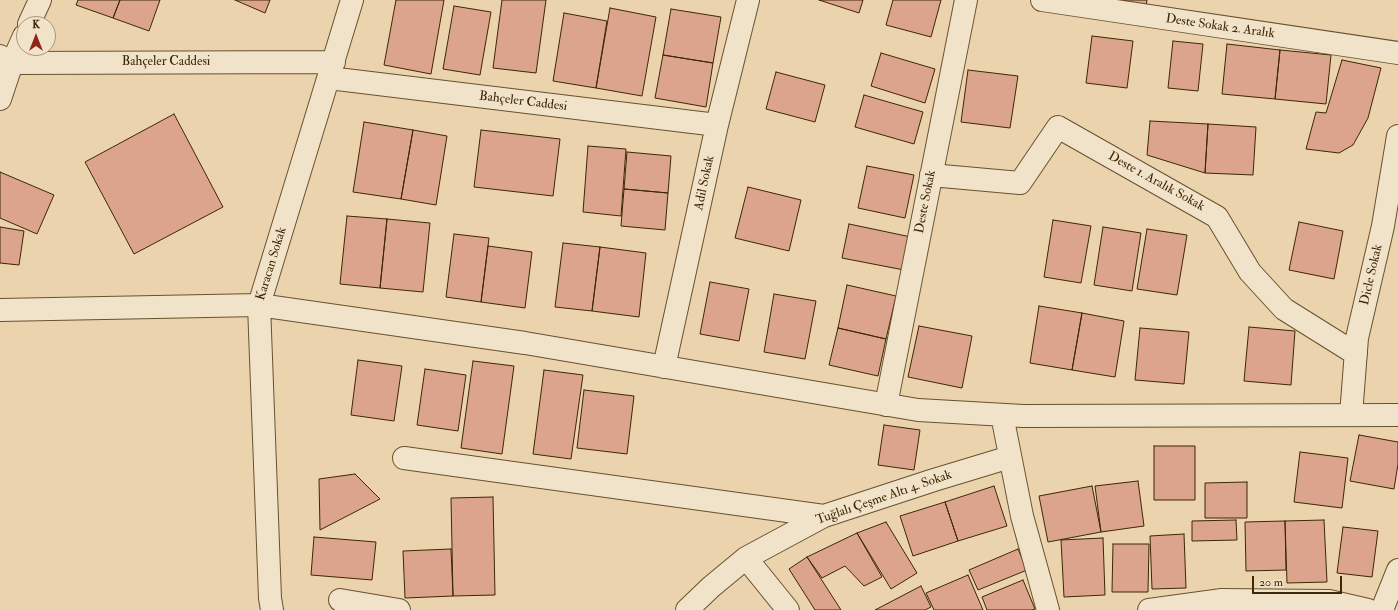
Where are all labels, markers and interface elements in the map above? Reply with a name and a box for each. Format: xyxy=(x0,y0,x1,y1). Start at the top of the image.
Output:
street label: Deste Sokak 2. Aralık xyxy=(1164,12,1276,42)
north arrow xyxy=(16,16,56,56)
text: K xyxy=(32,18,40,31)
street label: Bahçeler Caddesi xyxy=(122,54,210,70)
street label: Bahçeler Caddesi xyxy=(478,89,568,115)
street label: Deste 1. Aralık Sokak xyxy=(1105,149,1207,215)
street label: Adil Sokak xyxy=(692,154,718,212)
street label: Deste Sokak xyxy=(912,169,940,235)
street label: Karacan Sokak xyxy=(253,225,291,303)
street label: Dicle Sokak xyxy=(1357,243,1387,307)
street label: Tuğlalı Çeşme Altı 4. Sokak xyxy=(814,467,954,529)
scale bar xyxy=(1254,568,1344,594)
text: 20 m xyxy=(1259,575,1283,590)

